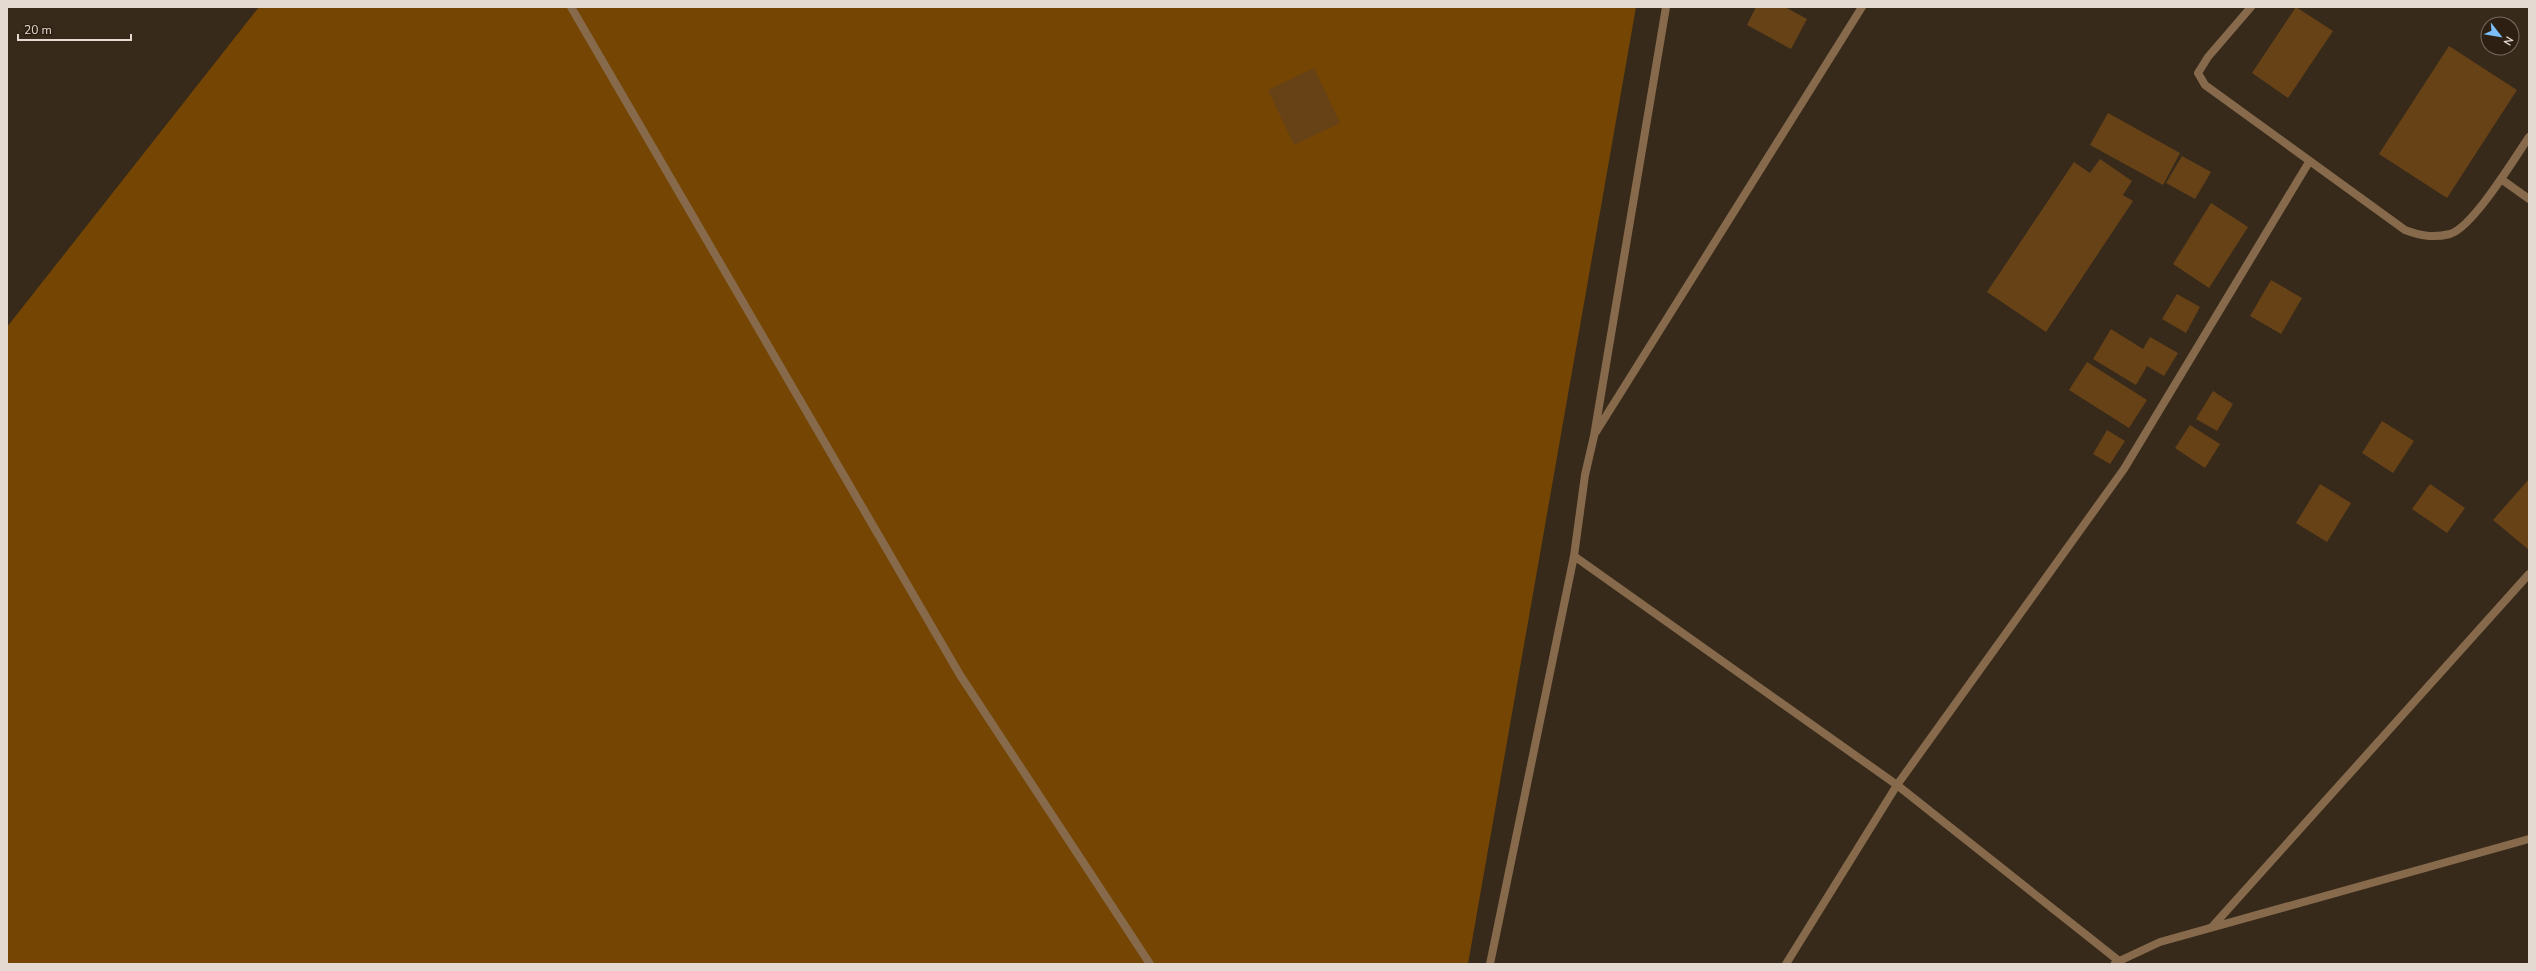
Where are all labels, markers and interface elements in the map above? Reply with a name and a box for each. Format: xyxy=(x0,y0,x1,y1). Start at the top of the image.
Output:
scale bar xyxy=(18,16,131,42)
north arrow xyxy=(2480,16,2520,56)
text: 20 m xyxy=(24,22,52,38)
text: N xyxy=(2500,34,2517,48)

